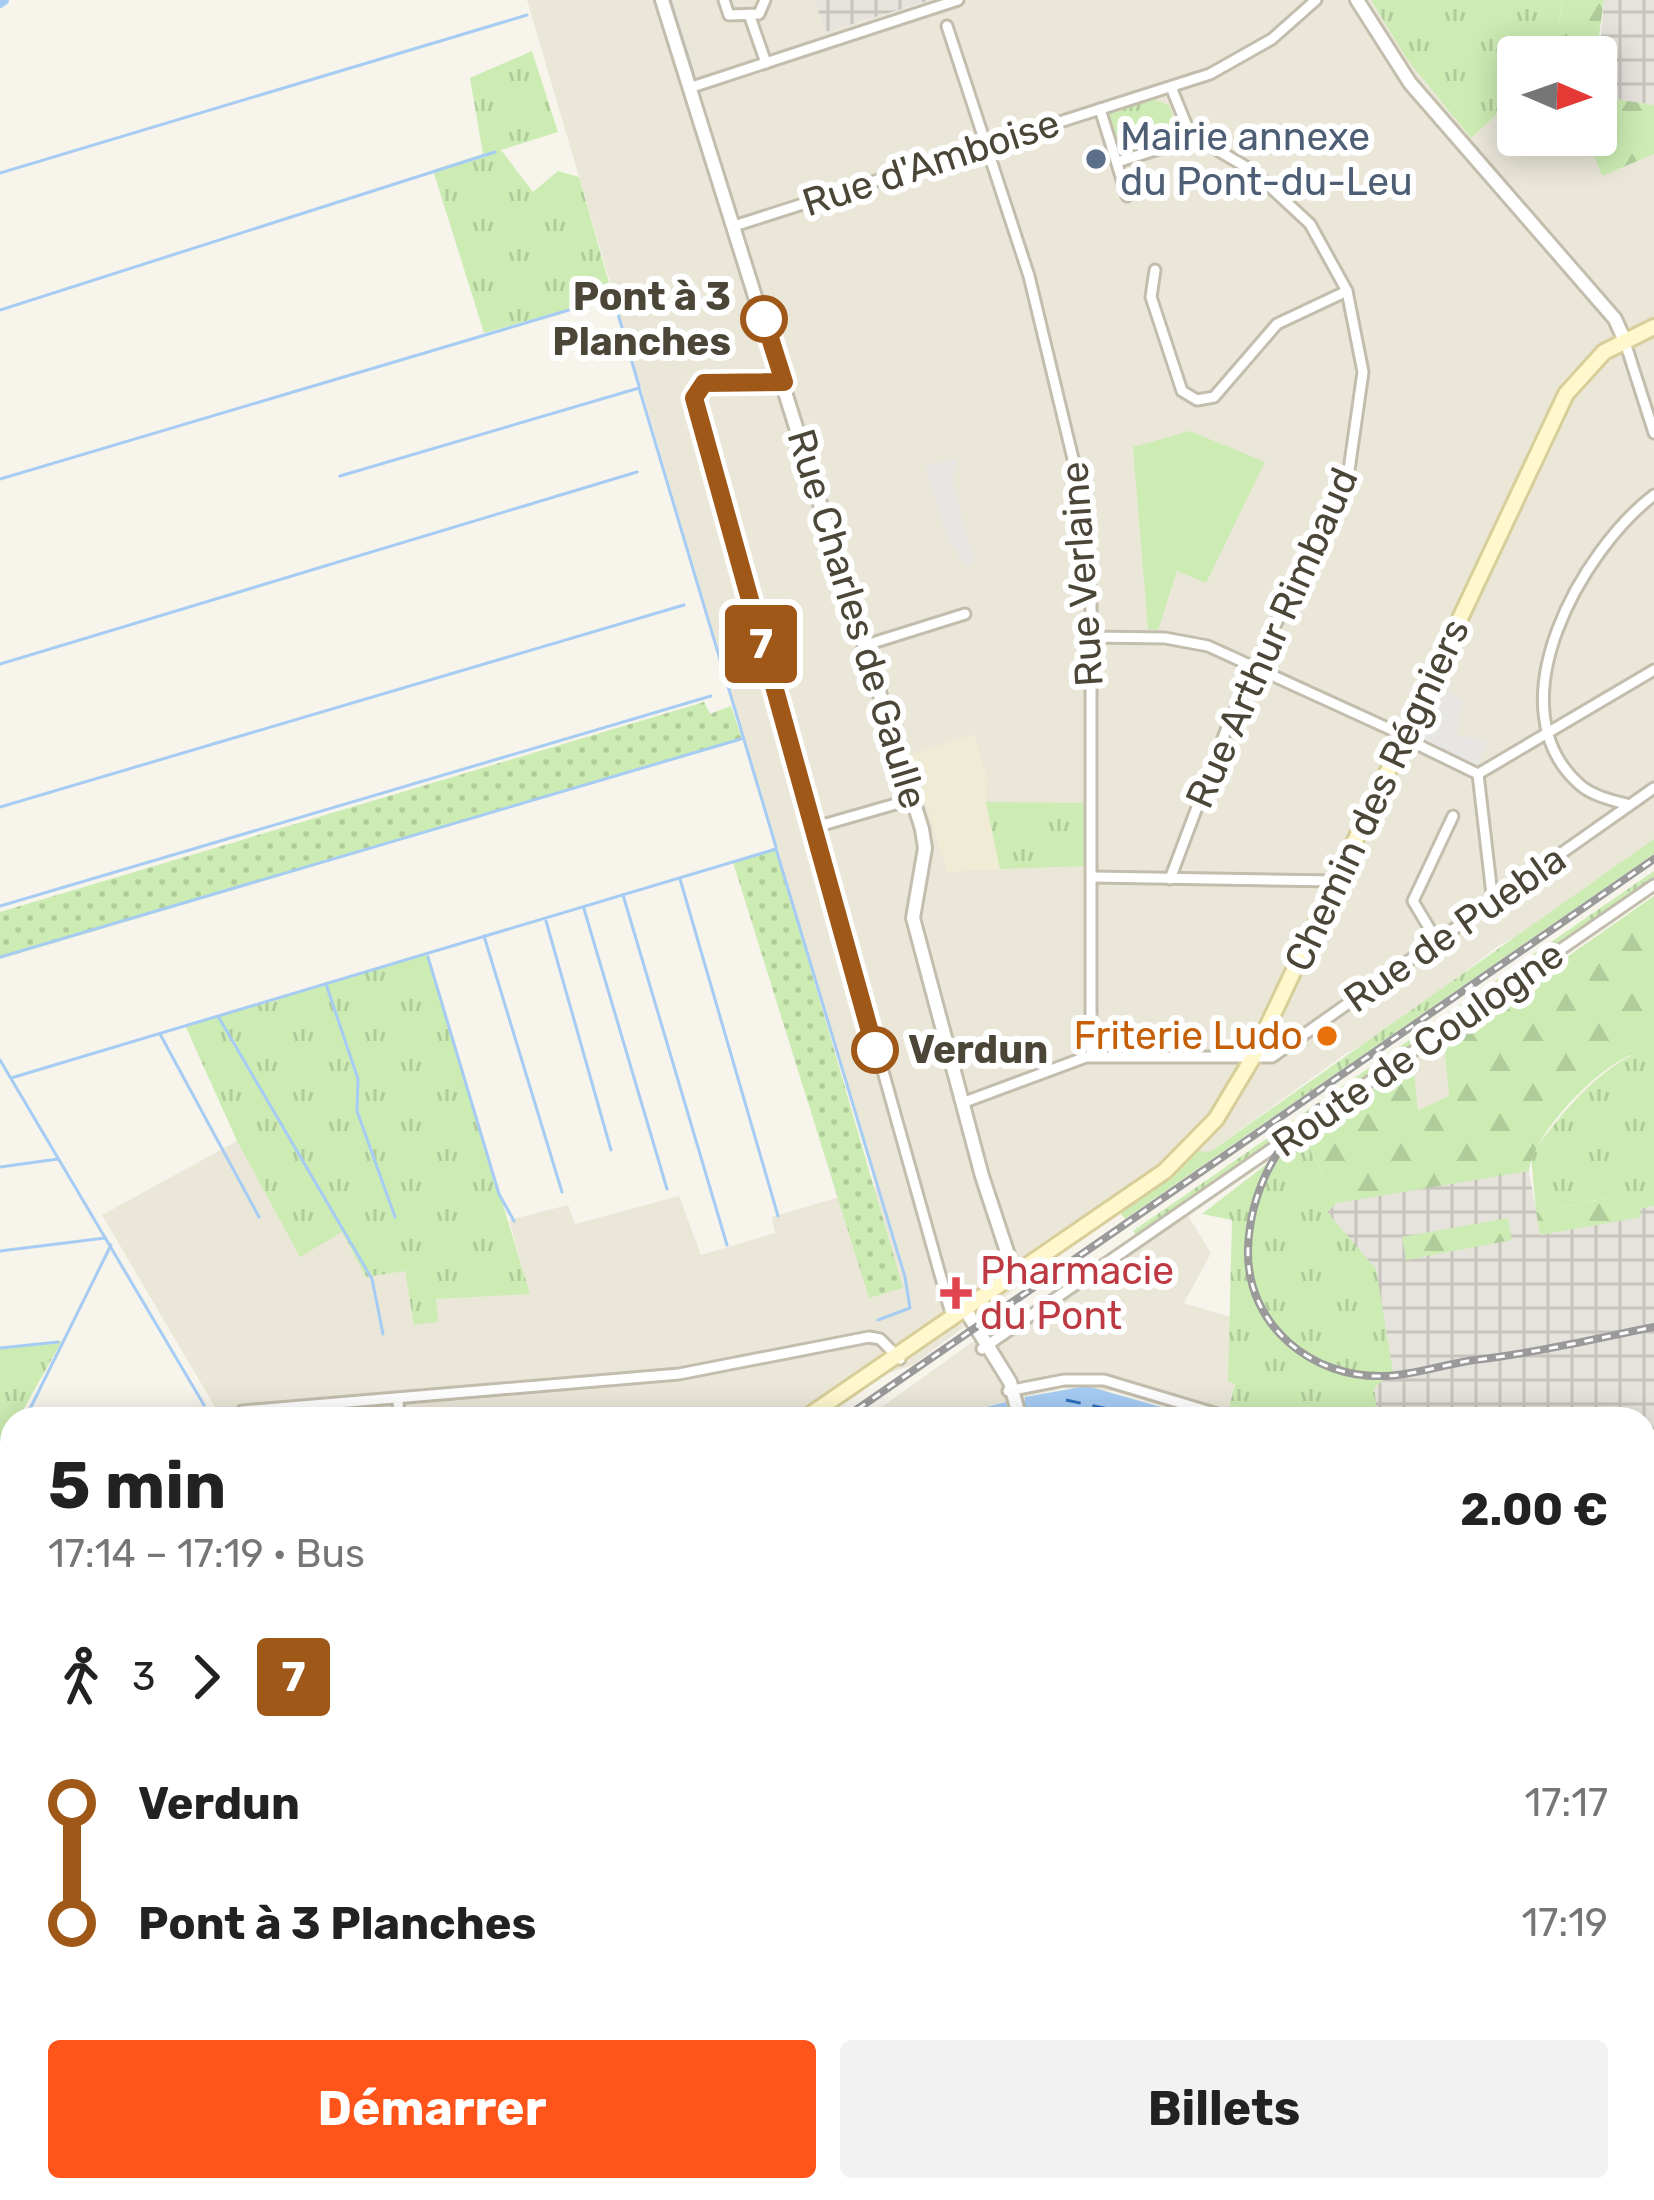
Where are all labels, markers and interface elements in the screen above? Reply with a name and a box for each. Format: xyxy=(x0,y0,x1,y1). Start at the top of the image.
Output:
north arrow xyxy=(1497,36,1617,156)
map controls xyxy=(1497,36,1617,156)
street label: Rue d'Amboise xyxy=(797,100,1065,226)
place label: Mairie annexe du Pont-du-Leu xyxy=(1120,114,1413,205)
marker: Mairie annexe du Pont-du-Leu xyxy=(1083,146,1109,172)
place label: Pont à 3 Planches xyxy=(552,274,731,365)
marker: Pont à 3 Planches xyxy=(742,297,786,341)
street label: Rue Charles de Gaulle xyxy=(777,424,937,814)
street label: Rue Verlaine xyxy=(1051,460,1113,688)
street label: Rue Arthur Rimbaud xyxy=(1176,461,1368,815)
line badge: 7 xyxy=(722,605,800,683)
street label: Chemin des Régniers xyxy=(1275,612,1479,978)
text: 7 xyxy=(749,619,773,669)
street label: Rue de Puebla xyxy=(1335,836,1575,1022)
street label: Route de Coulogne xyxy=(1264,931,1572,1167)
place label: Friterie Ludo xyxy=(1073,1013,1303,1059)
marker: Friterie Ludo xyxy=(1314,1023,1340,1049)
place label: Verdun xyxy=(908,1027,1048,1073)
marker: Verdun xyxy=(853,1028,897,1072)
place label: Pharmacie du Pont xyxy=(980,1248,1174,1339)
marker: Pharmacie du Pont xyxy=(943,1280,969,1306)
text: 5 min xyxy=(48,1446,226,1525)
text: 2.00 € xyxy=(1460,1483,1608,1536)
text: 17:14 – 17:19 · Bus xyxy=(48,1531,365,1577)
icon: walk xyxy=(48,1644,114,1710)
icon: forward xyxy=(173,1644,239,1710)
text: 7 xyxy=(281,1652,306,1702)
text: 3 xyxy=(132,1654,155,1700)
text: Verdun xyxy=(138,1777,300,1830)
text: 17:17 xyxy=(1525,1780,1608,1826)
text: Pont à 3 Planches xyxy=(138,1897,536,1950)
text: 17:19 xyxy=(1521,1900,1608,1946)
button: Démarrer xyxy=(48,2040,816,2178)
button: Billets xyxy=(840,2040,1608,2178)

